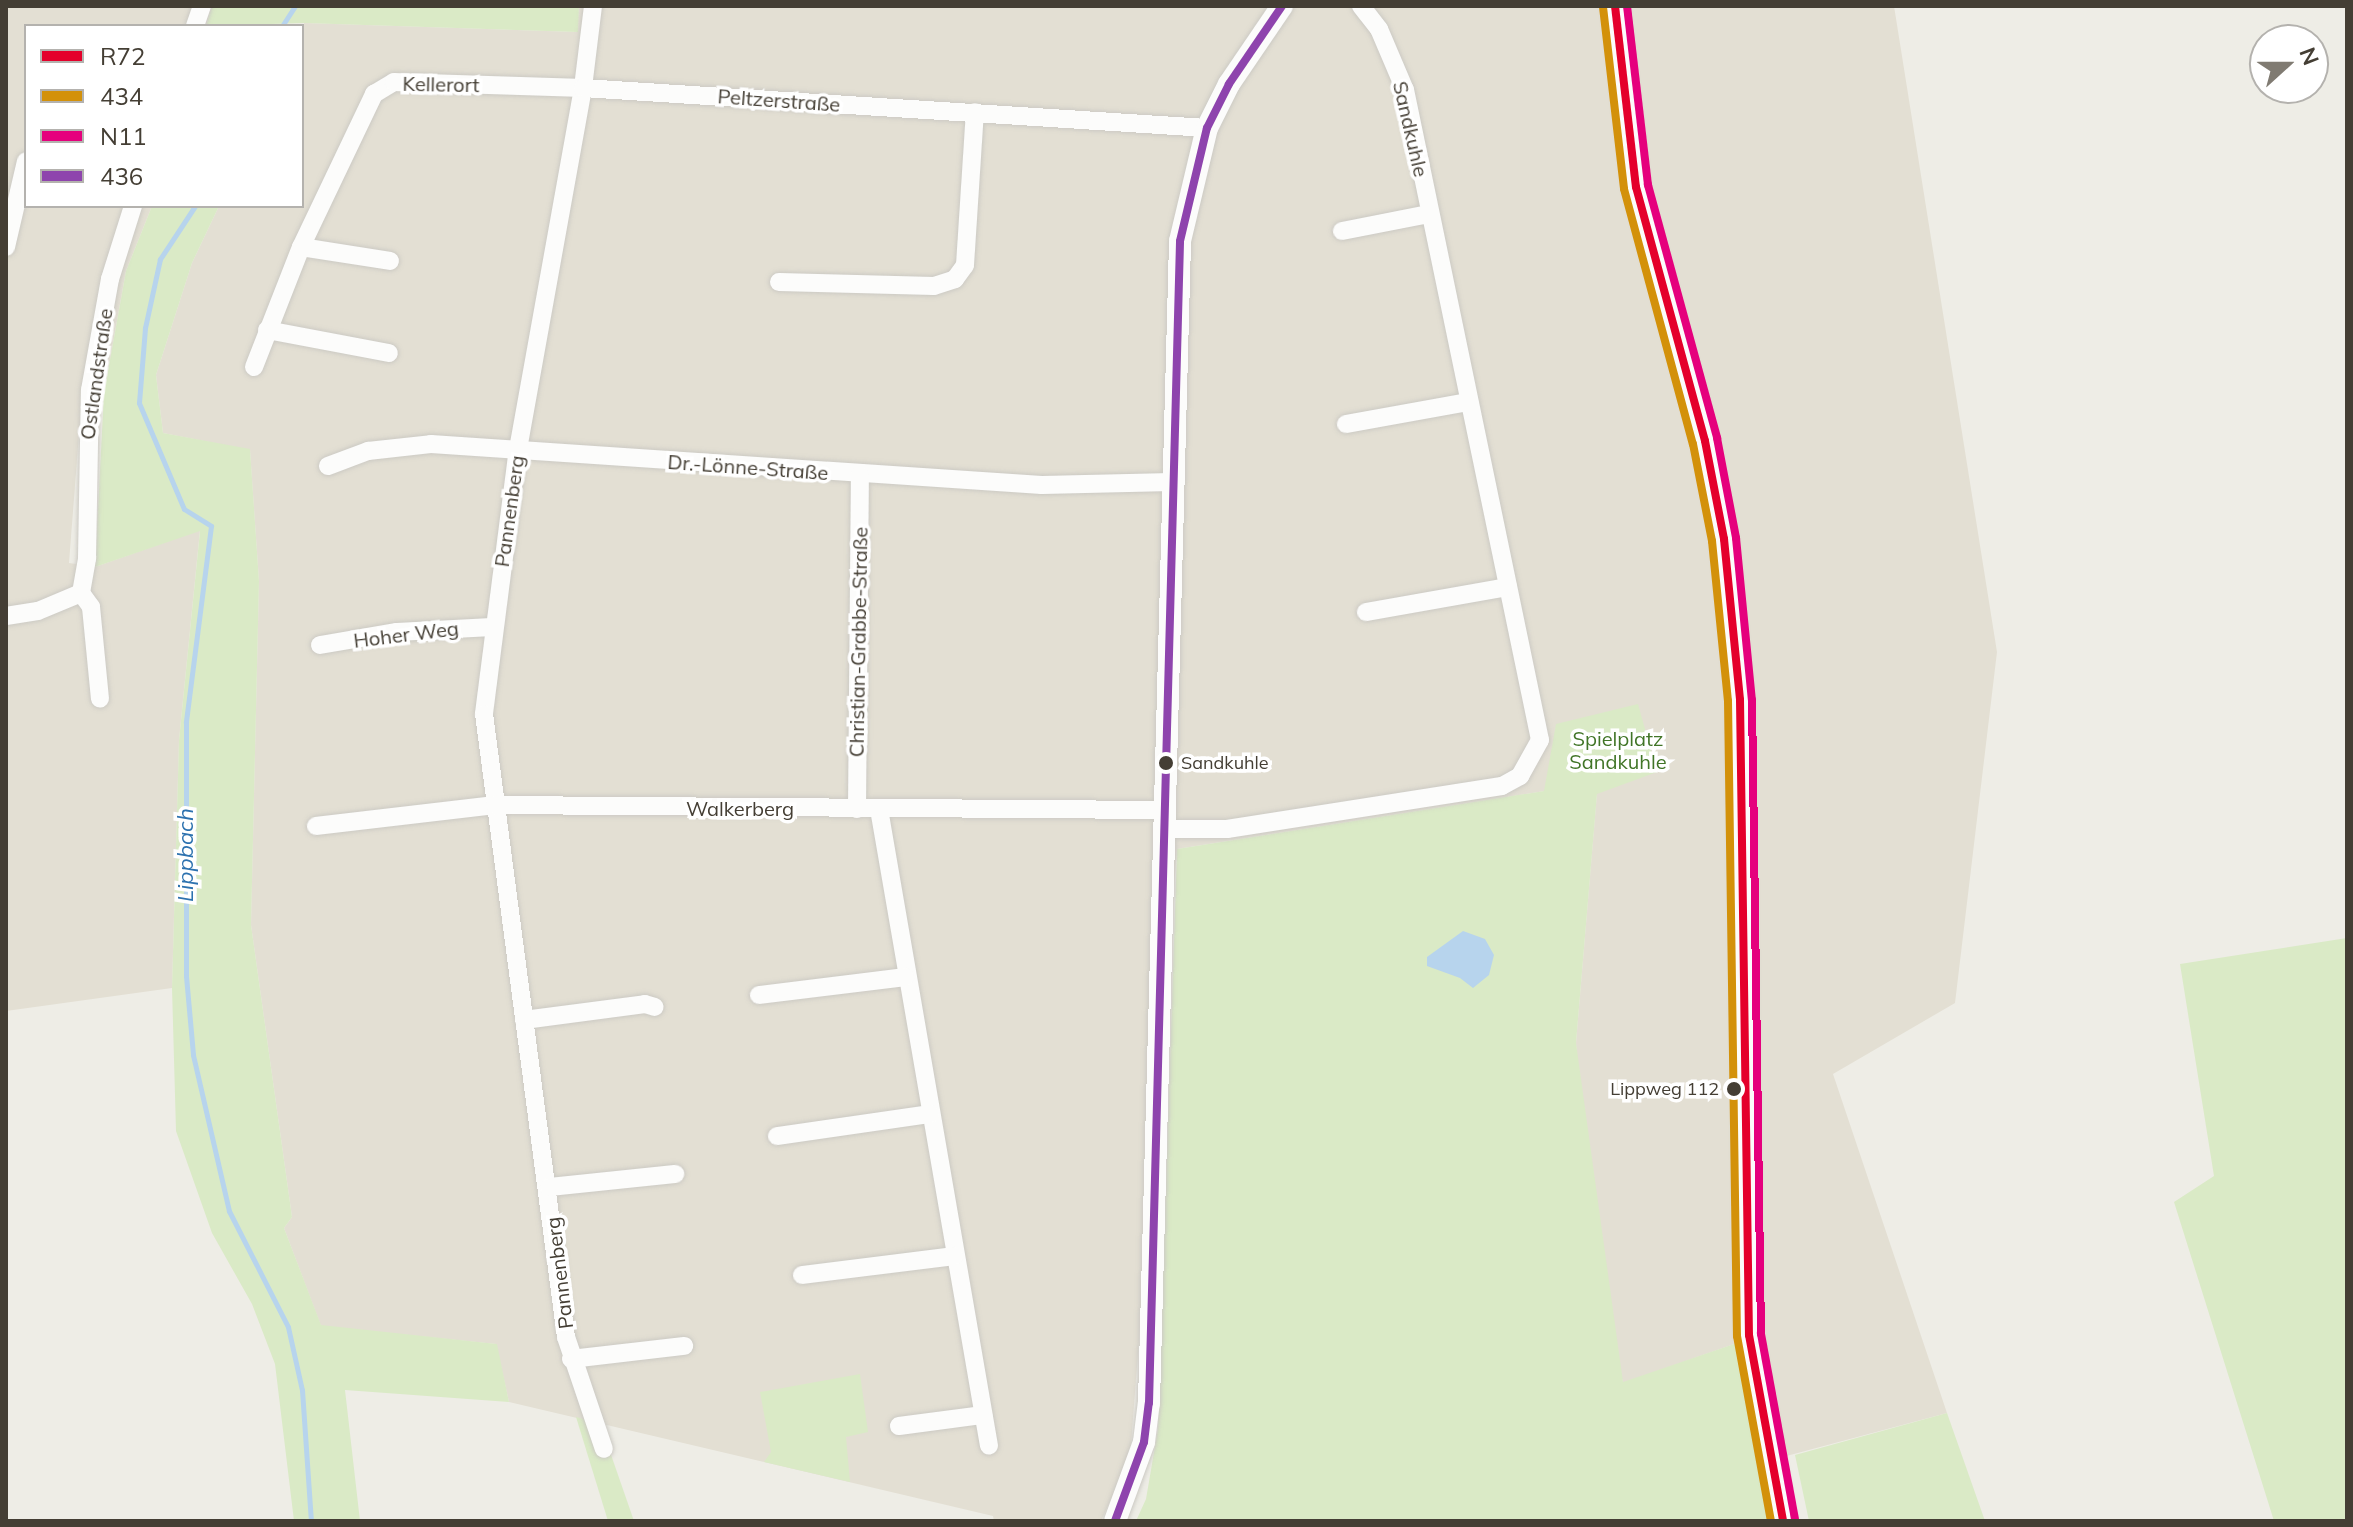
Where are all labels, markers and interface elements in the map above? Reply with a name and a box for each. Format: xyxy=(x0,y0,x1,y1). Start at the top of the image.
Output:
legend xyxy=(24,24,304,208)
north arrow xyxy=(2249,24,2329,104)
text: R72 xyxy=(100,41,145,71)
text: N xyxy=(2293,43,2326,69)
street label: Kellerort xyxy=(402,71,480,97)
street label: Sandkuhle xyxy=(1388,79,1434,179)
text: 434 xyxy=(100,81,143,111)
street label: Peltzerstraße xyxy=(717,84,841,116)
text: N11 xyxy=(100,121,147,151)
text: 436 xyxy=(100,161,143,191)
street label: Ostlandstraße xyxy=(75,307,117,441)
street label: Dr.-Lönne-Straße xyxy=(667,449,829,485)
street label: Pannenberg xyxy=(489,454,529,568)
street label: Christian-Grabbe-Straße xyxy=(844,527,872,757)
street label: Hoher Weg xyxy=(352,616,460,652)
park label: Spielplatz Sandkuhle xyxy=(1569,726,1667,773)
place label: Sandkuhle xyxy=(1181,752,1269,774)
marker: Sandkuhle xyxy=(1158,755,1174,771)
street label: Walkerberg xyxy=(686,796,794,820)
water label: Lippbach xyxy=(173,808,199,902)
place label: Lippweg 112 xyxy=(1610,1078,1719,1100)
marker: Lippweg 112 xyxy=(1726,1081,1742,1097)
street label: Pannenberg xyxy=(540,1216,578,1330)

